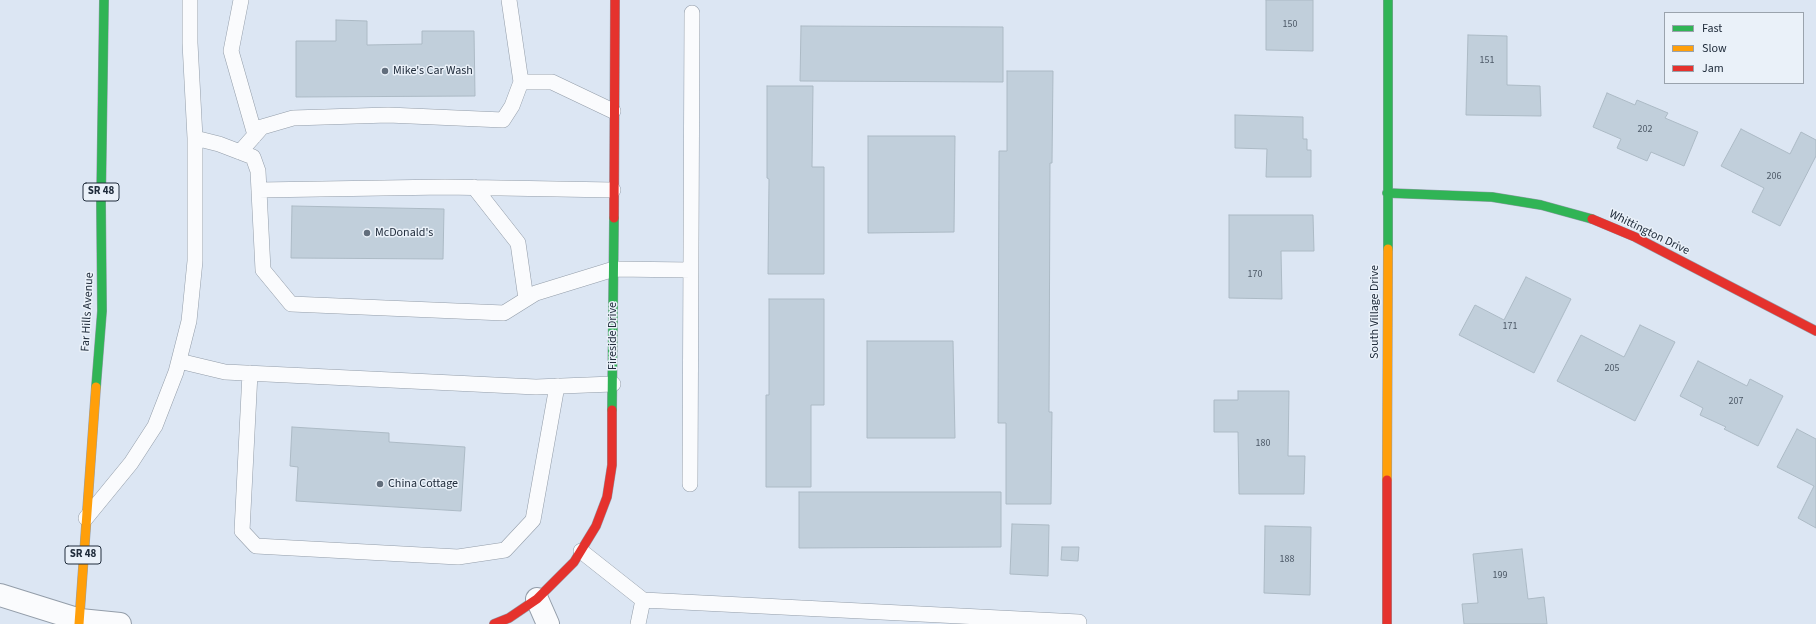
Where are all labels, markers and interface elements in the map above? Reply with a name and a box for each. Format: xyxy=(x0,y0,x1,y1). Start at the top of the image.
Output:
legend xyxy=(1664,12,1804,84)
house number: 150 xyxy=(1283,19,1297,31)
text: Fast xyxy=(1702,20,1722,37)
text: Slow xyxy=(1702,40,1727,57)
house number: 151 xyxy=(1480,55,1494,67)
text: Jam xyxy=(1702,60,1724,77)
place label: Mike's Car Wash xyxy=(393,64,473,78)
marker: Mike's Car Wash xyxy=(380,66,390,76)
house number: 202 xyxy=(1638,124,1652,136)
house number: 206 xyxy=(1767,171,1781,183)
road number: SR 48 xyxy=(83,183,119,201)
street label: Whittington Drive xyxy=(1606,207,1692,259)
place label: McDonald's xyxy=(375,226,433,240)
marker: McDonald's xyxy=(362,228,372,238)
street label: South Village Drive xyxy=(1368,265,1382,359)
house number: 170 xyxy=(1248,269,1262,281)
street label: Far Hills Avenue xyxy=(79,272,97,352)
street label: Fireside Drive xyxy=(606,302,620,370)
house number: 171 xyxy=(1503,321,1517,333)
house number: 205 xyxy=(1605,363,1619,375)
house number: 207 xyxy=(1729,396,1743,408)
house number: 180 xyxy=(1256,438,1270,450)
place label: China Cottage xyxy=(388,477,458,491)
marker: China Cottage xyxy=(375,479,385,489)
road number: SR 48 xyxy=(65,546,101,564)
house number: 188 xyxy=(1280,554,1294,566)
house number: 199 xyxy=(1493,570,1507,582)

